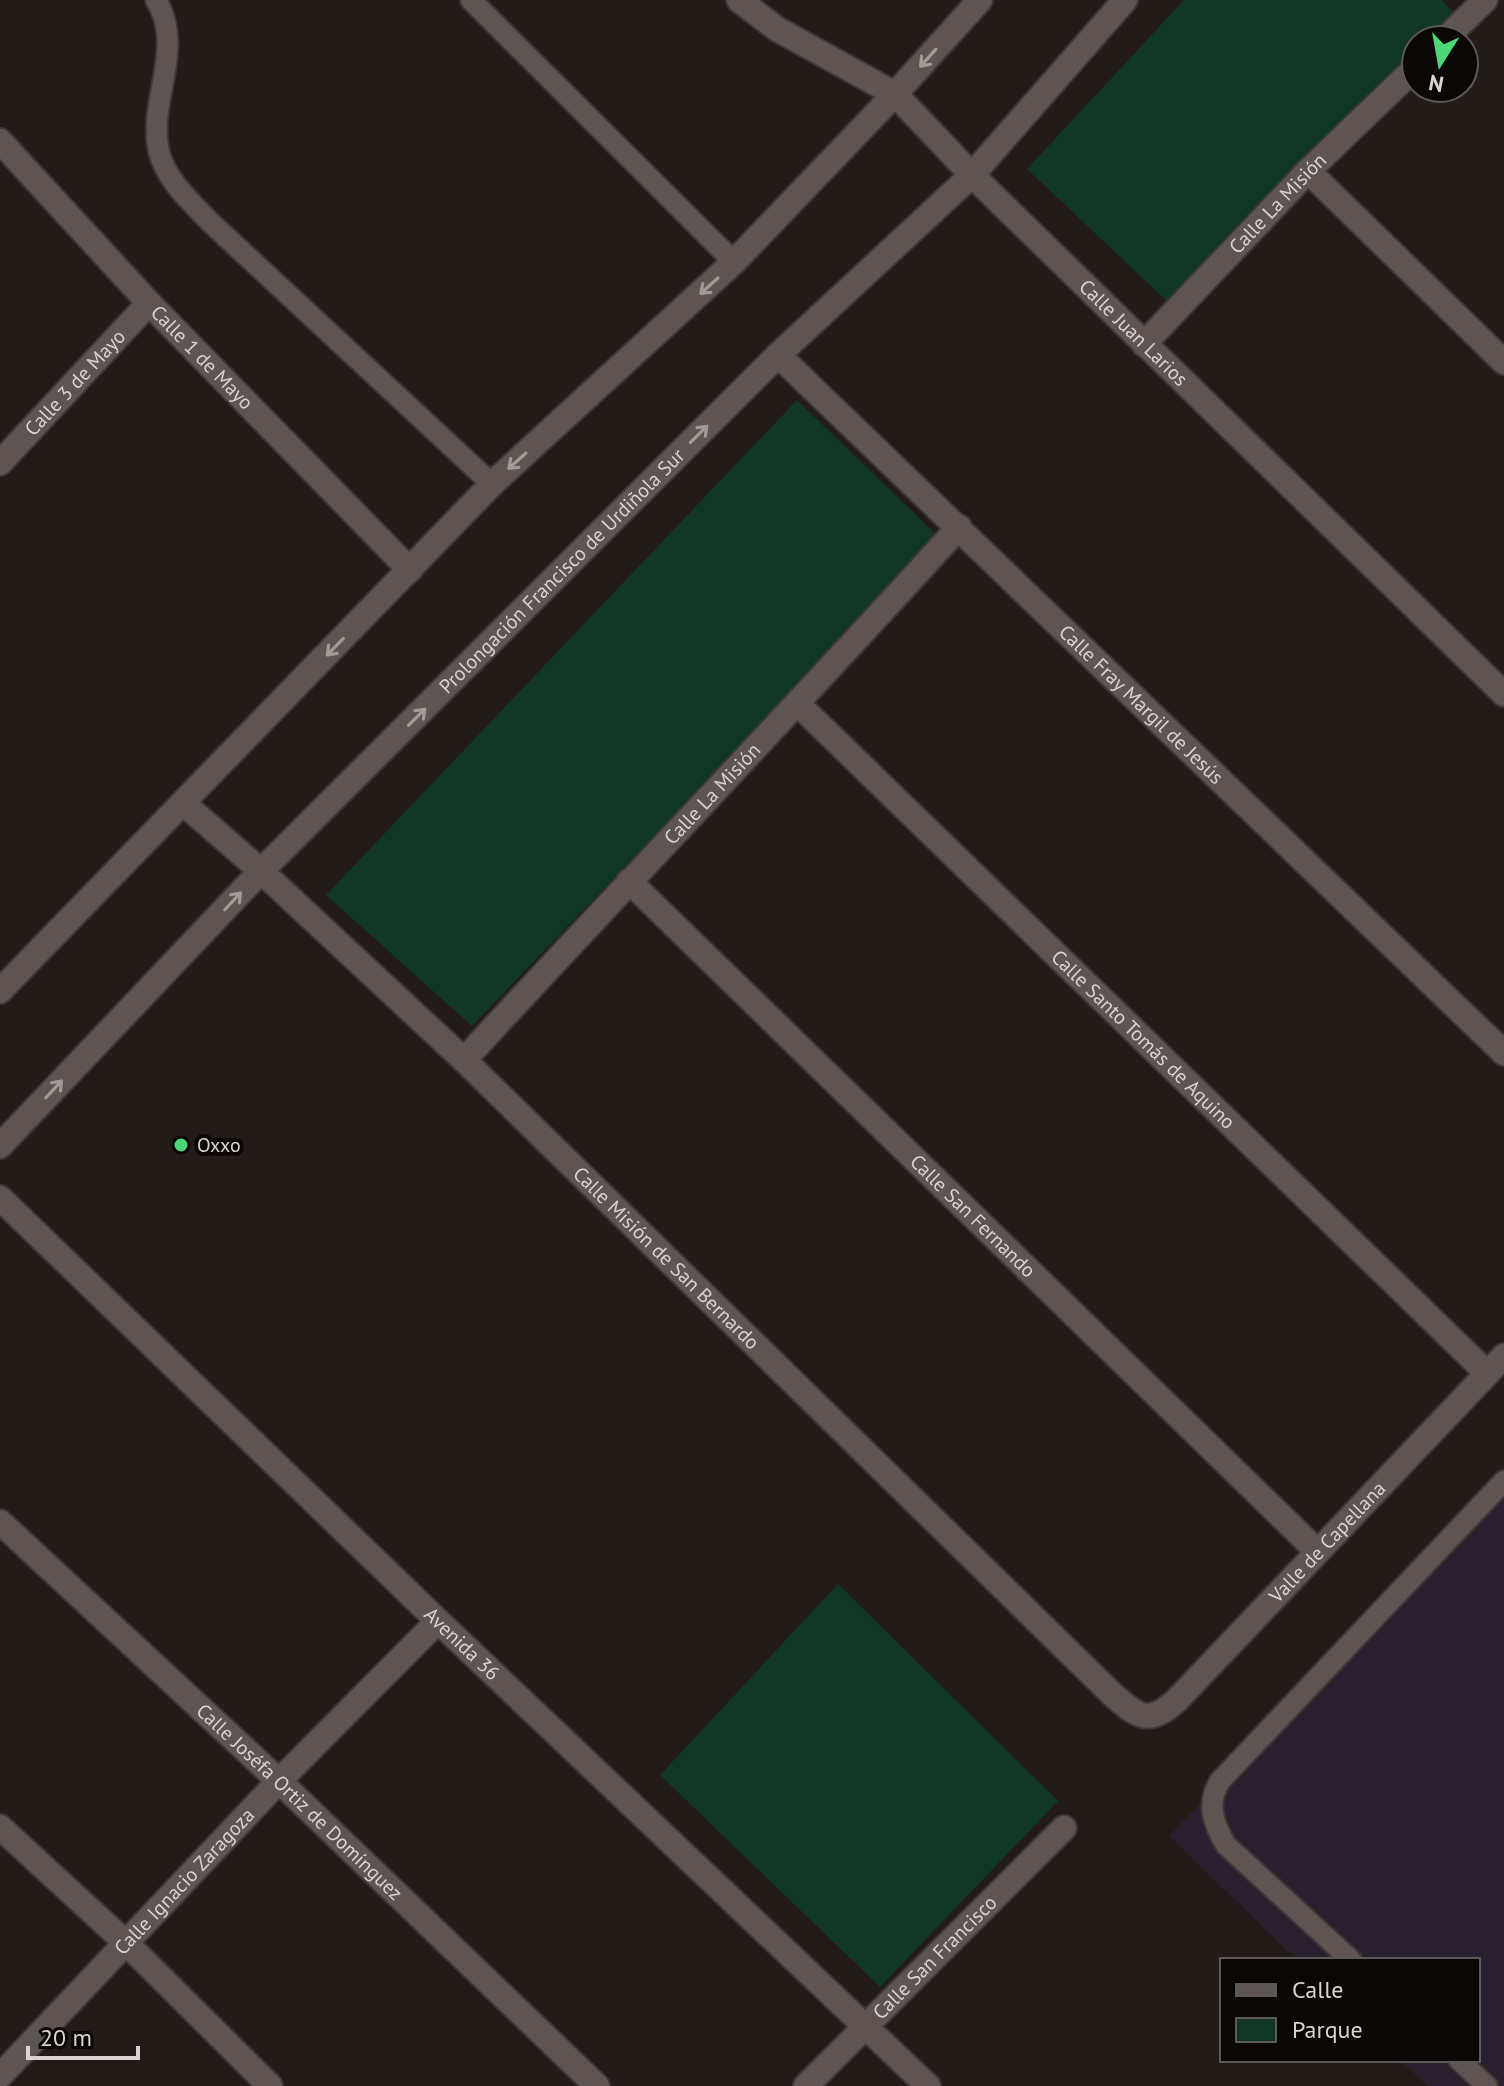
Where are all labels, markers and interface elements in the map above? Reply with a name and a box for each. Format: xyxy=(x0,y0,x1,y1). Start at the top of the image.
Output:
north arrow xyxy=(1400,24,1480,104)
one-way arrow xyxy=(919,47,937,67)
text: N xyxy=(1426,69,1446,99)
street label: Calle La Misión xyxy=(1223,147,1332,259)
street label: Calle Juan Larios xyxy=(1074,274,1194,392)
one-way arrow xyxy=(699,276,719,295)
street label: Calle 1 de Mayo xyxy=(145,299,259,415)
street label: Calle 3 de Mayo xyxy=(19,324,131,441)
one-way arrow xyxy=(689,425,708,444)
street label: Prolongación Francisco de Urdiñola Sur xyxy=(433,443,690,699)
one-way arrow xyxy=(507,451,527,470)
street label: Calle Fray Margil de Jesús xyxy=(1053,619,1229,790)
one-way arrow xyxy=(326,637,345,657)
one-way arrow xyxy=(407,708,426,727)
street label: Calle La Misión xyxy=(658,737,766,850)
one-way arrow xyxy=(223,891,241,911)
street label: Calle Santo Tomás de Aquino xyxy=(1046,944,1241,1135)
one-way arrow xyxy=(44,1079,63,1099)
place label: Oxxo xyxy=(197,1132,241,1158)
marker: Oxxo xyxy=(172,1136,190,1154)
street label: Calle San Fernando xyxy=(904,1149,1041,1283)
street label: Calle Misión de San Bernardo xyxy=(568,1161,765,1355)
street label: Valle de Capellana xyxy=(1263,1476,1391,1609)
street label: Avenida 36 xyxy=(419,1602,505,1686)
street label: Calle Joséfa Ortiz de Domínguez xyxy=(191,1698,408,1906)
street label: Calle Ignacio Zaragoza xyxy=(108,1802,260,1960)
street label: Calle San Francisco xyxy=(867,1890,1002,2025)
legend xyxy=(1220,1958,1480,2062)
text: Calle xyxy=(1292,1974,1343,2005)
scale bar xyxy=(28,2010,138,2060)
text: Parque xyxy=(1292,2014,1363,2045)
text: 20 m xyxy=(40,2022,92,2053)

